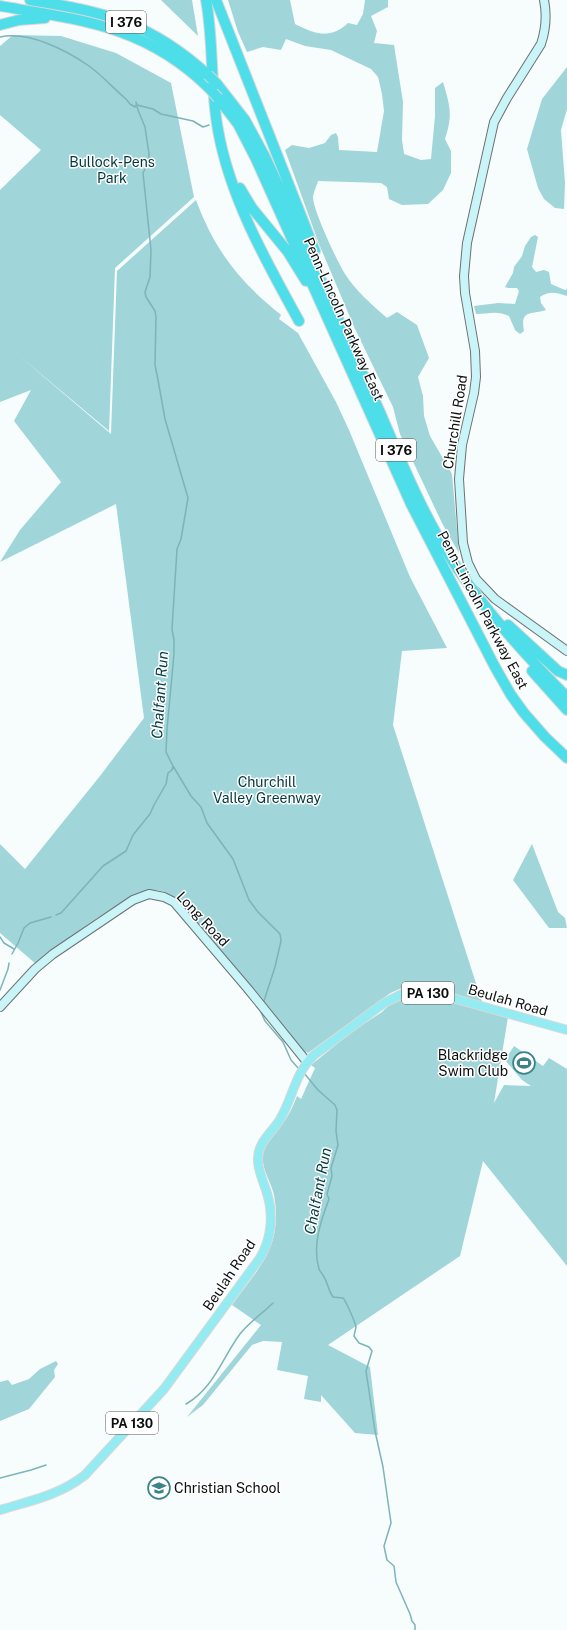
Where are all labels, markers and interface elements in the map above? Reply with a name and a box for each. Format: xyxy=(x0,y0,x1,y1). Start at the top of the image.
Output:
road number: I 376 xyxy=(106,11,146,33)
park label: Bullock-Pens Park xyxy=(69,154,155,186)
street label: Penn-Lincoln Parkway East xyxy=(301,235,387,403)
street label: Churchill Road xyxy=(440,374,470,470)
road number: I 376 xyxy=(376,439,416,461)
street label: Penn-Lincoln Parkway East xyxy=(434,528,532,692)
water label: Chalfant Run xyxy=(148,650,171,740)
park label: Churchill Valley Greenway xyxy=(213,774,322,806)
street label: Long Road xyxy=(174,888,232,950)
street label: Beulah Road xyxy=(466,981,550,1019)
road number: PA 130 xyxy=(402,982,454,1004)
place label: Blackridge Swim Club xyxy=(438,1047,508,1079)
sports icon: Blackridge Swim Club xyxy=(511,1050,537,1076)
water label: Chalfant Run xyxy=(301,1146,334,1236)
street label: Beulah Road xyxy=(199,1236,259,1314)
road number: PA 130 xyxy=(106,1412,158,1434)
school or university icon: Christian School xyxy=(146,1475,172,1501)
place label: Christian School xyxy=(174,1480,281,1496)

